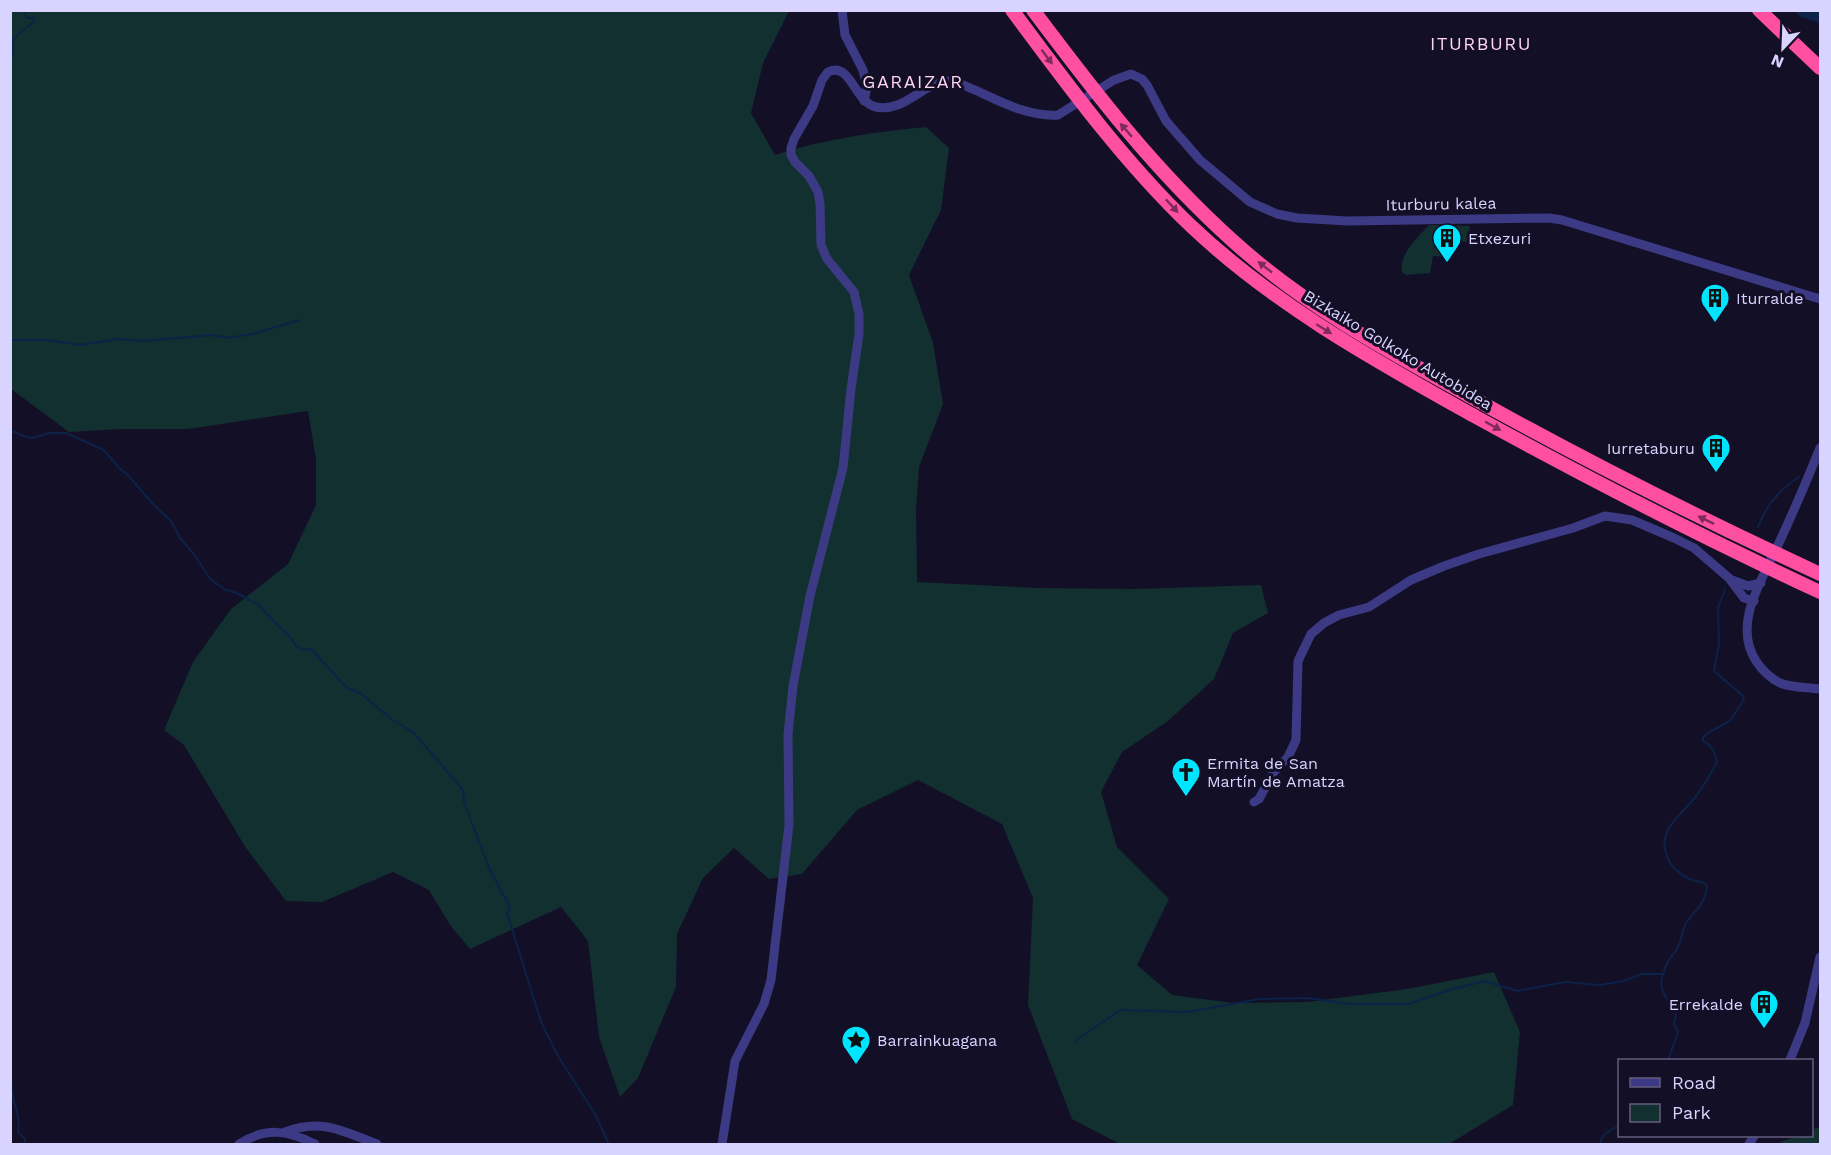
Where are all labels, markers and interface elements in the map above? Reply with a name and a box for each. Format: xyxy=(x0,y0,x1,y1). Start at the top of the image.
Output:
north arrow xyxy=(1753,18,1813,78)
district label: ITURBURU xyxy=(1430,33,1532,54)
one-way arrow xyxy=(1041,49,1053,65)
text: N xyxy=(1768,50,1787,72)
district label: GARAIZAR xyxy=(862,71,964,92)
one-way arrow xyxy=(1119,123,1133,138)
street label: Iturburu kalea xyxy=(1385,194,1497,214)
one-way arrow xyxy=(1165,199,1179,213)
building icon: Etxezuri xyxy=(1431,222,1463,264)
place label: Etxezuri xyxy=(1468,229,1531,248)
one-way arrow xyxy=(1257,260,1273,273)
building icon: Iturralde xyxy=(1699,282,1731,324)
street label: Bizkaiko Golkoko Autobidea xyxy=(1300,286,1496,414)
place label: Iturralde xyxy=(1736,289,1803,308)
one-way arrow xyxy=(1316,323,1332,334)
one-way arrow xyxy=(1484,421,1501,431)
building icon: Iurretaburu xyxy=(1700,432,1732,474)
place label: Iurretaburu xyxy=(1607,439,1695,458)
one-way arrow xyxy=(1698,515,1715,525)
place label: Ermita de San Martín de Amatza xyxy=(1207,754,1345,791)
church icon: Ermita de San Martín de Amatza xyxy=(1170,756,1202,798)
building icon: Errekalde xyxy=(1748,988,1780,1030)
place label: Errekalde xyxy=(1669,995,1743,1014)
place icon: Barrainkuagana xyxy=(840,1024,872,1066)
place label: Barrainkuagana xyxy=(877,1031,997,1050)
legend xyxy=(1618,1059,1813,1137)
text: Road xyxy=(1672,1072,1716,1093)
text: Park xyxy=(1672,1102,1711,1123)

